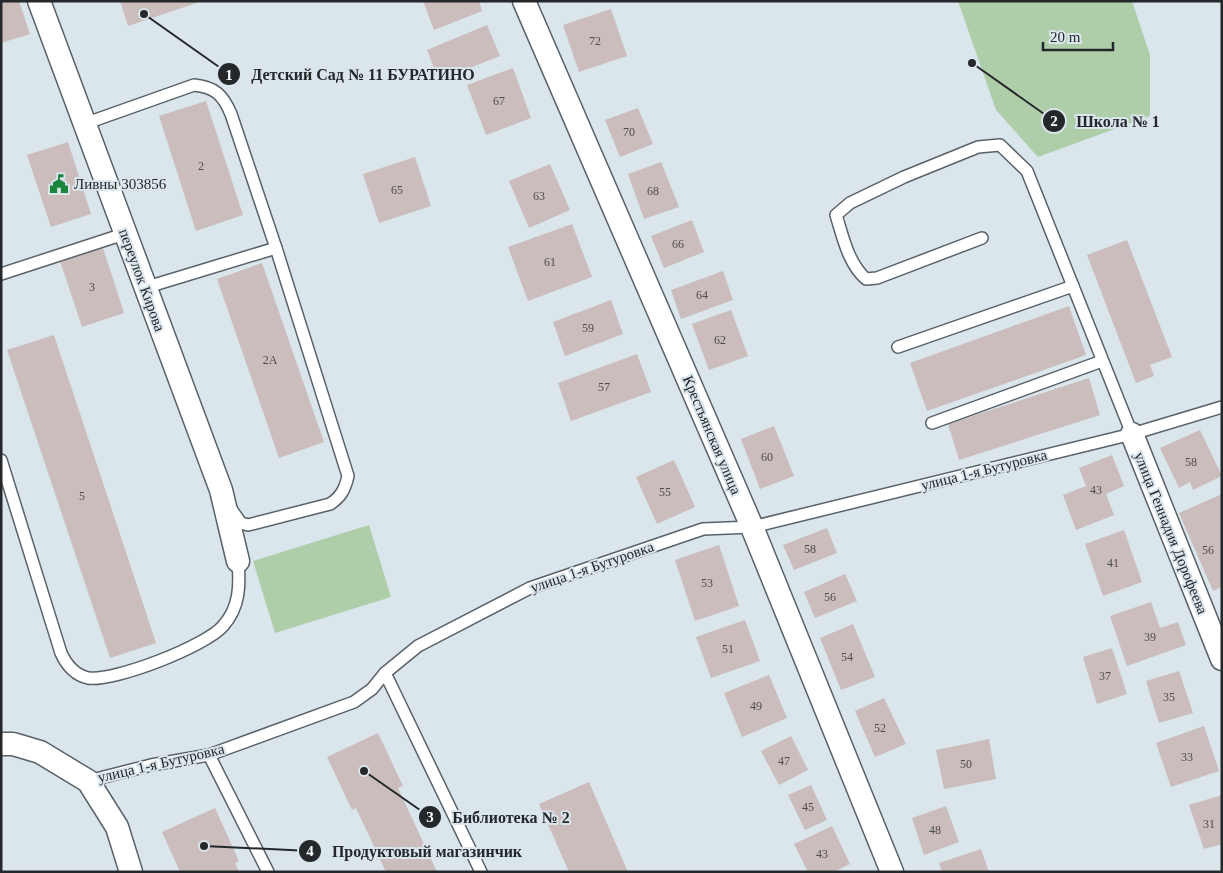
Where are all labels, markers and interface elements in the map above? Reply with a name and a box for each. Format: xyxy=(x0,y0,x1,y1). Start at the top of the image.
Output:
scale bar xyxy=(1043,20,1113,52)
text: 20 m xyxy=(1050,29,1081,45)
house number: 72 xyxy=(589,34,601,48)
callout: Детский Сад № 11 БУРАТИНО xyxy=(217,59,485,90)
text: Детский Сад № 11 БУРАТИНО xyxy=(251,66,475,84)
text: 1 xyxy=(225,67,233,83)
house number: 67 xyxy=(493,94,505,108)
callout: Школа № 1 xyxy=(1041,105,1170,136)
text: 2 xyxy=(1050,113,1058,129)
text: Школа № 1 xyxy=(1076,113,1160,130)
house number: 70 xyxy=(623,125,635,139)
house number: 2 xyxy=(198,159,204,173)
public building icon: Ливны 303856 xyxy=(48,173,70,195)
place label: Ливны 303856 xyxy=(74,176,167,192)
house number: 65 xyxy=(391,183,403,197)
house number: 68 xyxy=(647,184,659,198)
house number: 63 xyxy=(533,189,545,203)
street label: переулок Кирова xyxy=(116,227,168,334)
house number: 66 xyxy=(672,237,684,251)
house number: 61 xyxy=(544,255,556,269)
house number: 3 xyxy=(89,280,95,294)
house number: 64 xyxy=(696,288,708,302)
house number: 59 xyxy=(582,321,594,335)
house number: 62 xyxy=(714,333,726,347)
house number: 2А xyxy=(263,353,278,367)
street label: Крестьянская улица xyxy=(680,373,744,497)
house number: 57 xyxy=(598,380,610,394)
street label: улица 1-я Бутуровка xyxy=(919,447,1049,493)
house number: 60 xyxy=(761,450,773,464)
street label: улица Геннадия Дорофеева xyxy=(1131,450,1211,617)
house number: 58 xyxy=(1185,455,1197,469)
house number: 43 xyxy=(1090,483,1102,497)
house number: 55 xyxy=(659,485,671,499)
house number: 5 xyxy=(79,489,85,503)
street label: улица 1-я Бутуровка xyxy=(528,538,656,596)
house number: 58 xyxy=(804,542,816,556)
house number: 56 xyxy=(1202,543,1214,557)
house number: 41 xyxy=(1107,556,1119,570)
house number: 53 xyxy=(701,576,713,590)
house number: 56 xyxy=(824,590,836,604)
house number: 39 xyxy=(1144,630,1156,644)
house number: 51 xyxy=(722,642,734,656)
house number: 54 xyxy=(841,650,853,664)
house number: 37 xyxy=(1099,669,1111,683)
house number: 35 xyxy=(1163,690,1175,704)
house number: 49 xyxy=(750,699,762,713)
house number: 52 xyxy=(874,721,886,735)
street label: улица 1-я Бутуровка xyxy=(96,741,226,785)
house number: 33 xyxy=(1181,750,1193,764)
house number: 47 xyxy=(778,754,790,768)
house number: 50 xyxy=(960,757,972,771)
house number: 45 xyxy=(802,800,814,814)
callout: Библиотека № 2 xyxy=(418,802,580,833)
text: 3 xyxy=(426,809,434,825)
text: Библиотека № 2 xyxy=(452,809,570,826)
house number: 31 xyxy=(1203,817,1215,831)
house number: 48 xyxy=(929,823,941,837)
callout: Продуктовый магазинчик xyxy=(297,836,532,867)
text: 4 xyxy=(306,843,314,859)
text: Продуктовый магазинчик xyxy=(332,843,523,861)
house number: 43 xyxy=(816,847,828,861)

